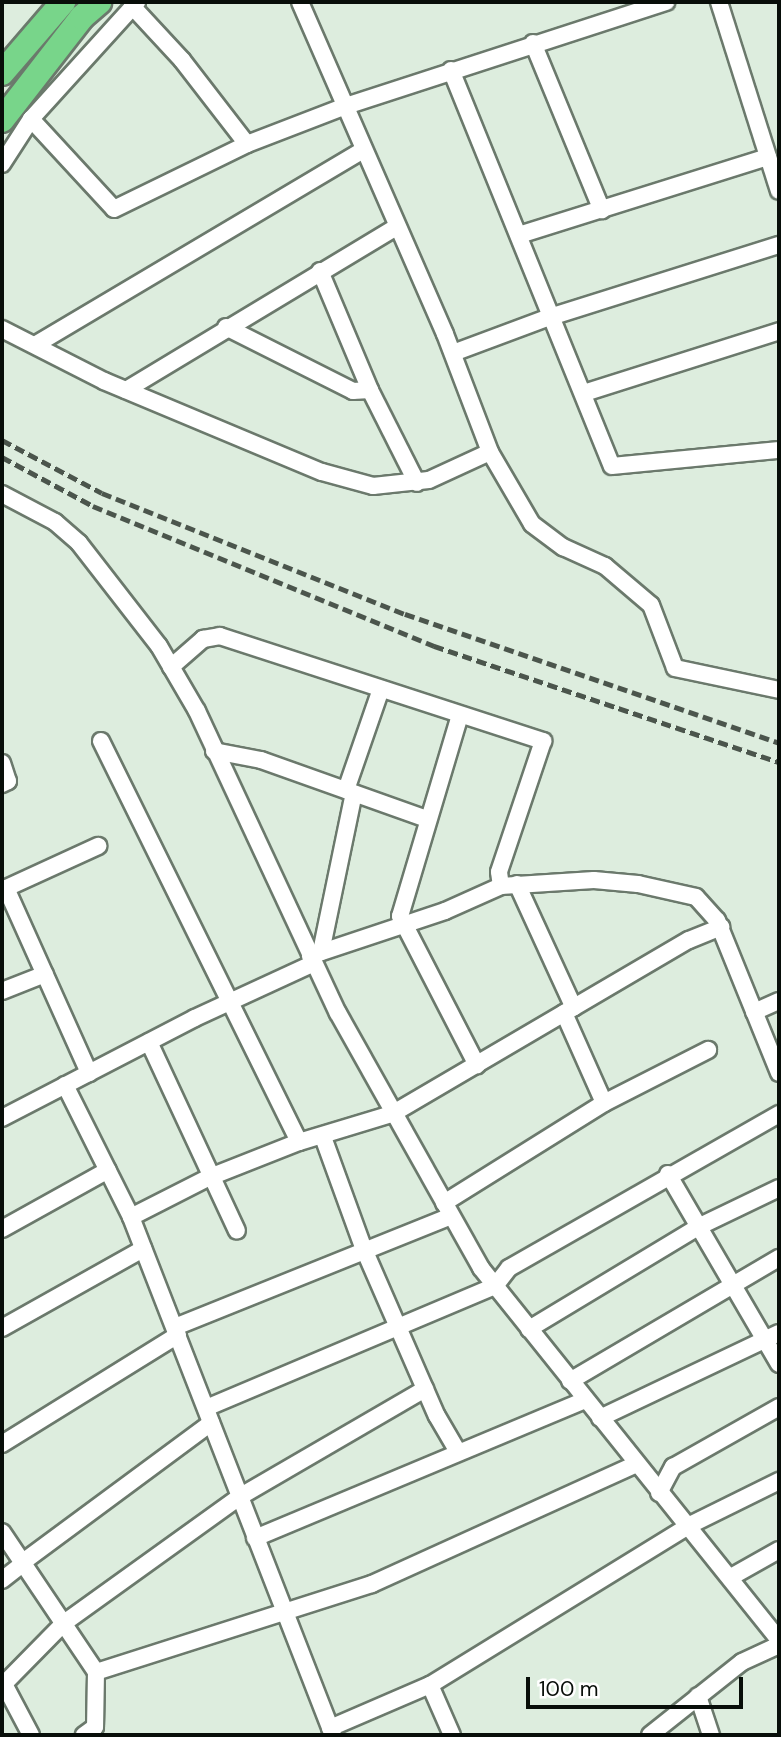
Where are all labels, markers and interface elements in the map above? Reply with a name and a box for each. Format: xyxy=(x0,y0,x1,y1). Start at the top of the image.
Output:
scale bar xyxy=(529,1664,746,1708)
text: 100 m xyxy=(539,1675,599,1703)

